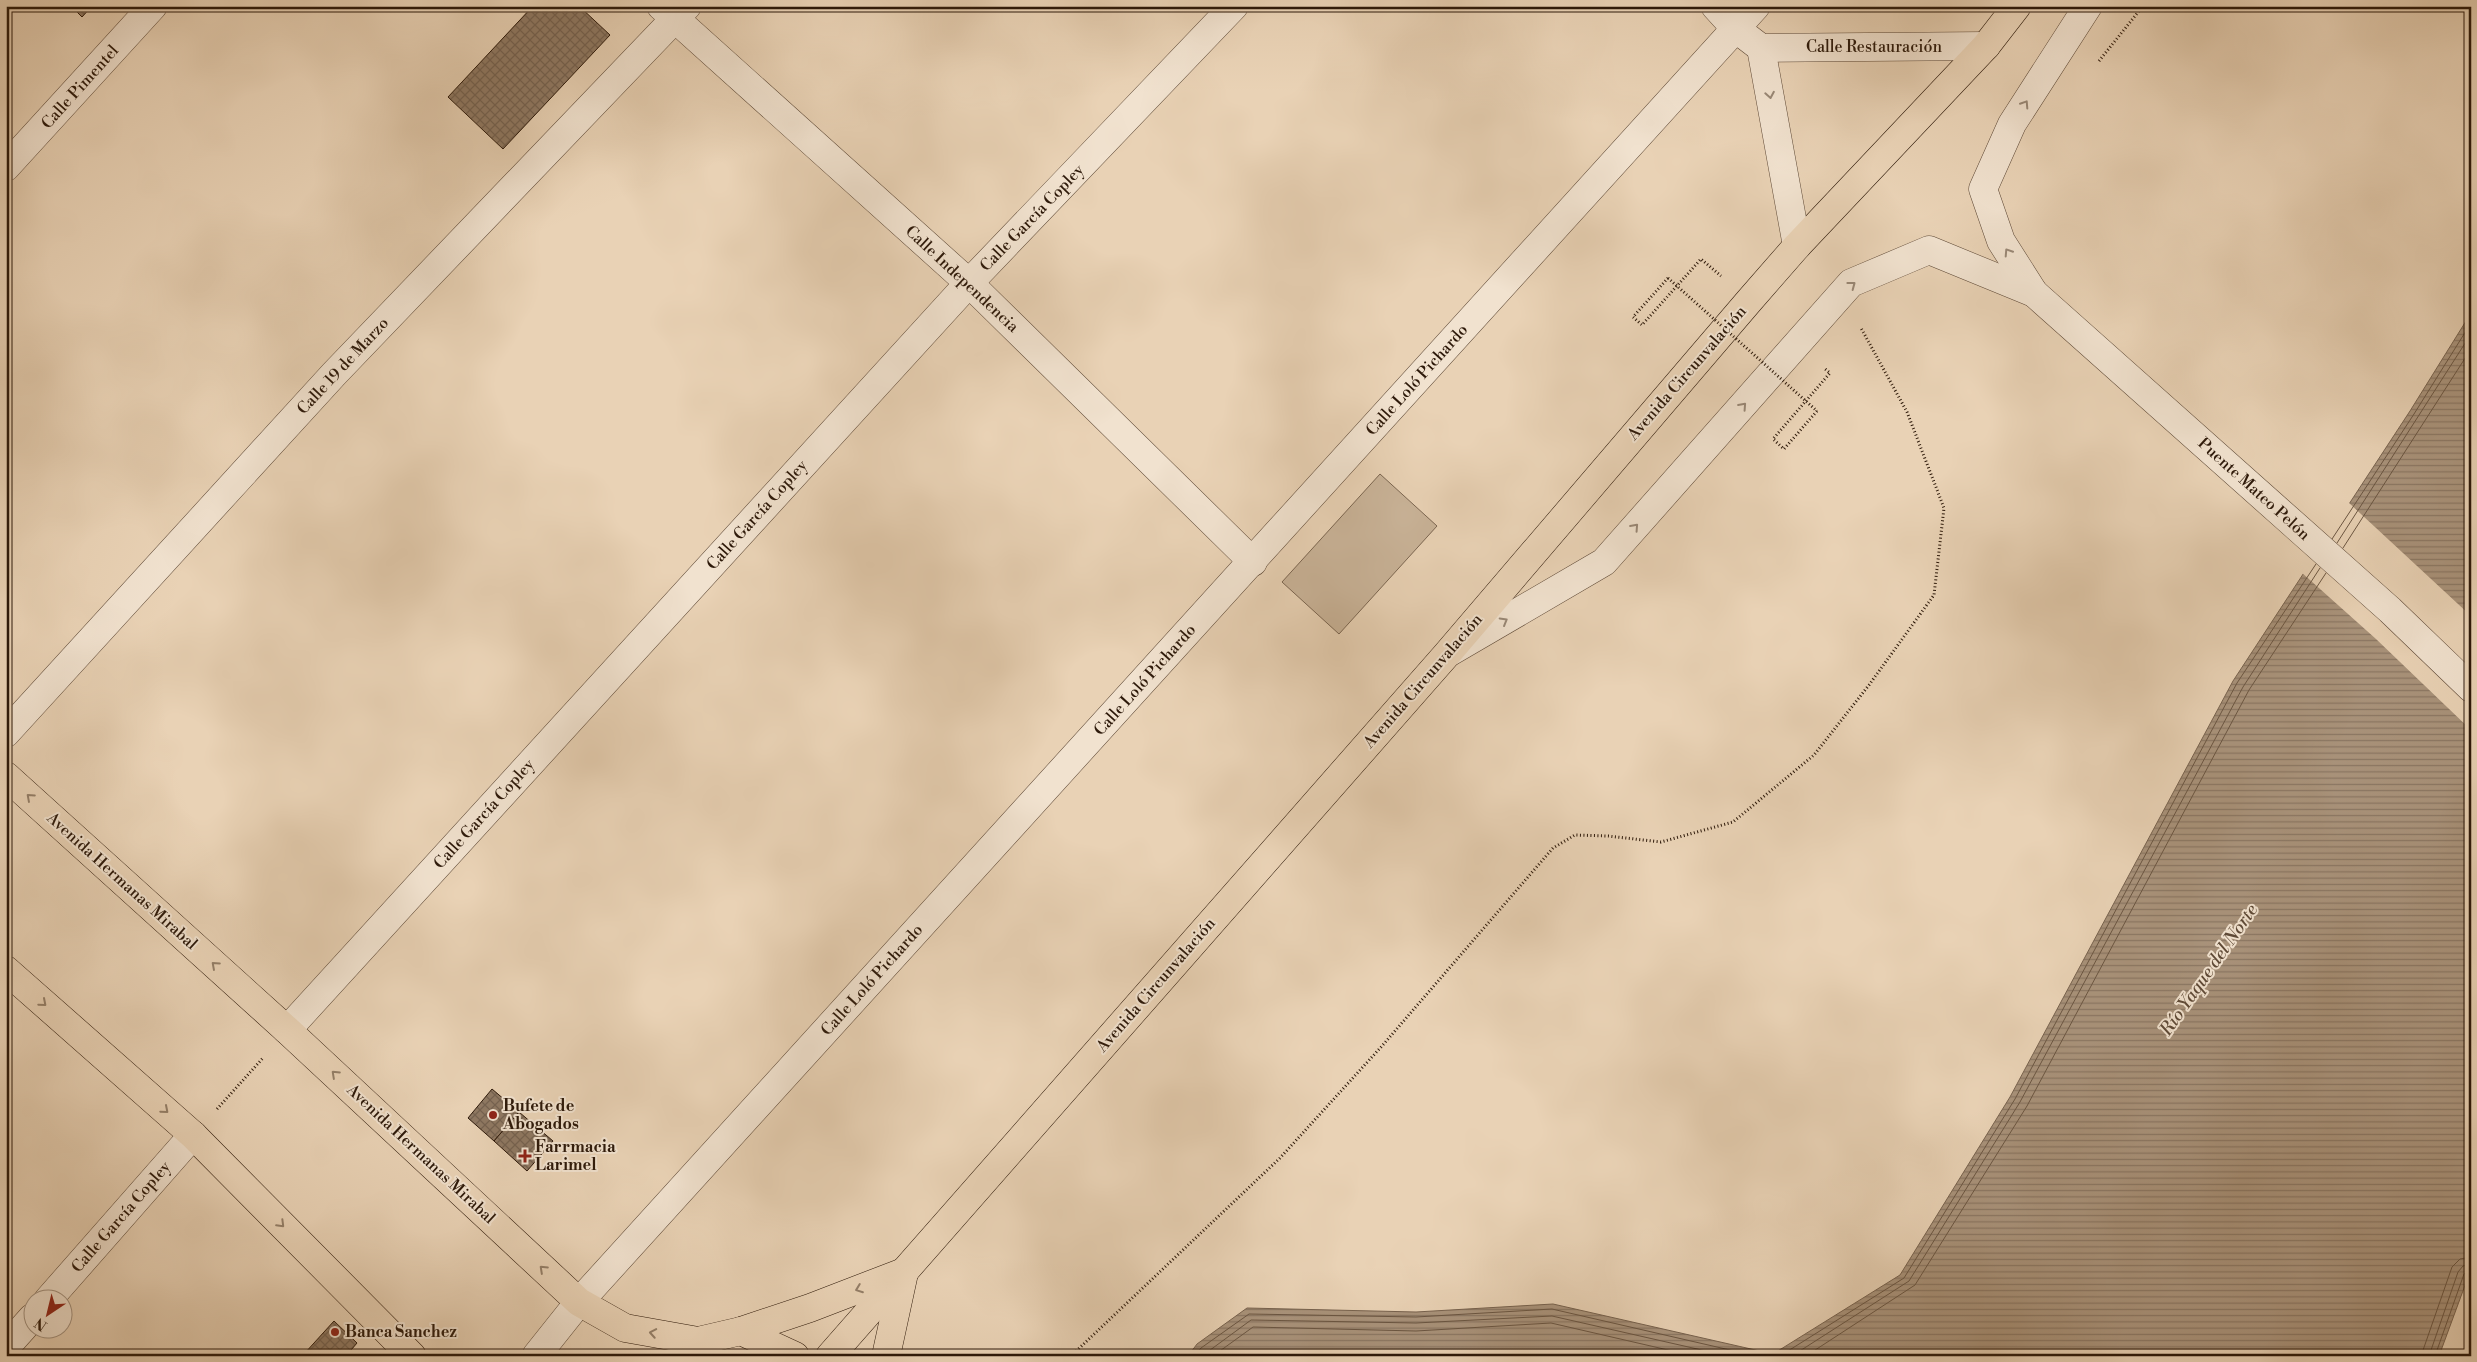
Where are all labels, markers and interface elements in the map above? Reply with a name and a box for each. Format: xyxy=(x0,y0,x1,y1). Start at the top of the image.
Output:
street label: Calle Restauración xyxy=(1806,37,1942,57)
street label: Calle Pimentel xyxy=(37,41,123,133)
one-way arrow xyxy=(1764,91,1774,100)
one-way arrow xyxy=(2018,100,2028,109)
street label: Calle García Copley xyxy=(976,160,1088,276)
street label: Calle Independencia xyxy=(901,221,1023,337)
one-way arrow xyxy=(2004,248,2014,257)
one-way arrow xyxy=(1846,282,1855,291)
street label: Avenida Circunvalación xyxy=(1622,301,1751,445)
street label: Calle 19 de Marzo xyxy=(293,313,393,419)
street label: Calle Loló Pichardo xyxy=(1362,320,1472,440)
one-way arrow xyxy=(1737,402,1746,411)
street label: Puente Mateo Pelón xyxy=(2194,433,2315,545)
street label: Calle García Copley xyxy=(702,456,812,574)
one-way arrow xyxy=(1629,524,1638,533)
street label: Avenida Circunvalación xyxy=(1358,609,1487,753)
one-way arrow xyxy=(1499,617,1508,627)
street label: Calle Loló Pichardo xyxy=(1090,620,1200,740)
street label: Calle García Copley xyxy=(429,755,539,873)
one-way arrow xyxy=(26,794,35,803)
street label: Avenida Hermanas Mirabal xyxy=(42,807,202,954)
water label: Río Yaque del Norte xyxy=(2154,899,2263,1041)
street label: Avenida Circunvalación xyxy=(1091,913,1220,1057)
street label: Calle Loló Pichardo xyxy=(817,920,927,1040)
one-way arrow xyxy=(211,962,220,971)
one-way arrow xyxy=(37,997,46,1006)
one-way arrow xyxy=(331,1071,340,1080)
street label: Avenida Hermanas Mirabal xyxy=(342,1079,500,1228)
place label: Bufete de Abogados xyxy=(502,1096,579,1134)
one-way arrow xyxy=(159,1104,168,1113)
marker: Bufete de Abogados xyxy=(487,1109,499,1121)
place label: Farrmacia Larimel xyxy=(535,1137,616,1175)
marker: Farrmacia Larimel xyxy=(519,1150,531,1162)
street label: Calle García Copley xyxy=(67,1157,175,1277)
one-way arrow xyxy=(275,1218,284,1227)
one-way arrow xyxy=(540,1266,549,1275)
one-way arrow xyxy=(855,1283,863,1293)
north arrow xyxy=(22,1290,72,1340)
text: N xyxy=(31,1313,51,1334)
place label: Banca Sanchez xyxy=(345,1322,457,1342)
marker: Banca Sanchez xyxy=(329,1326,341,1338)
one-way arrow xyxy=(648,1328,657,1338)

